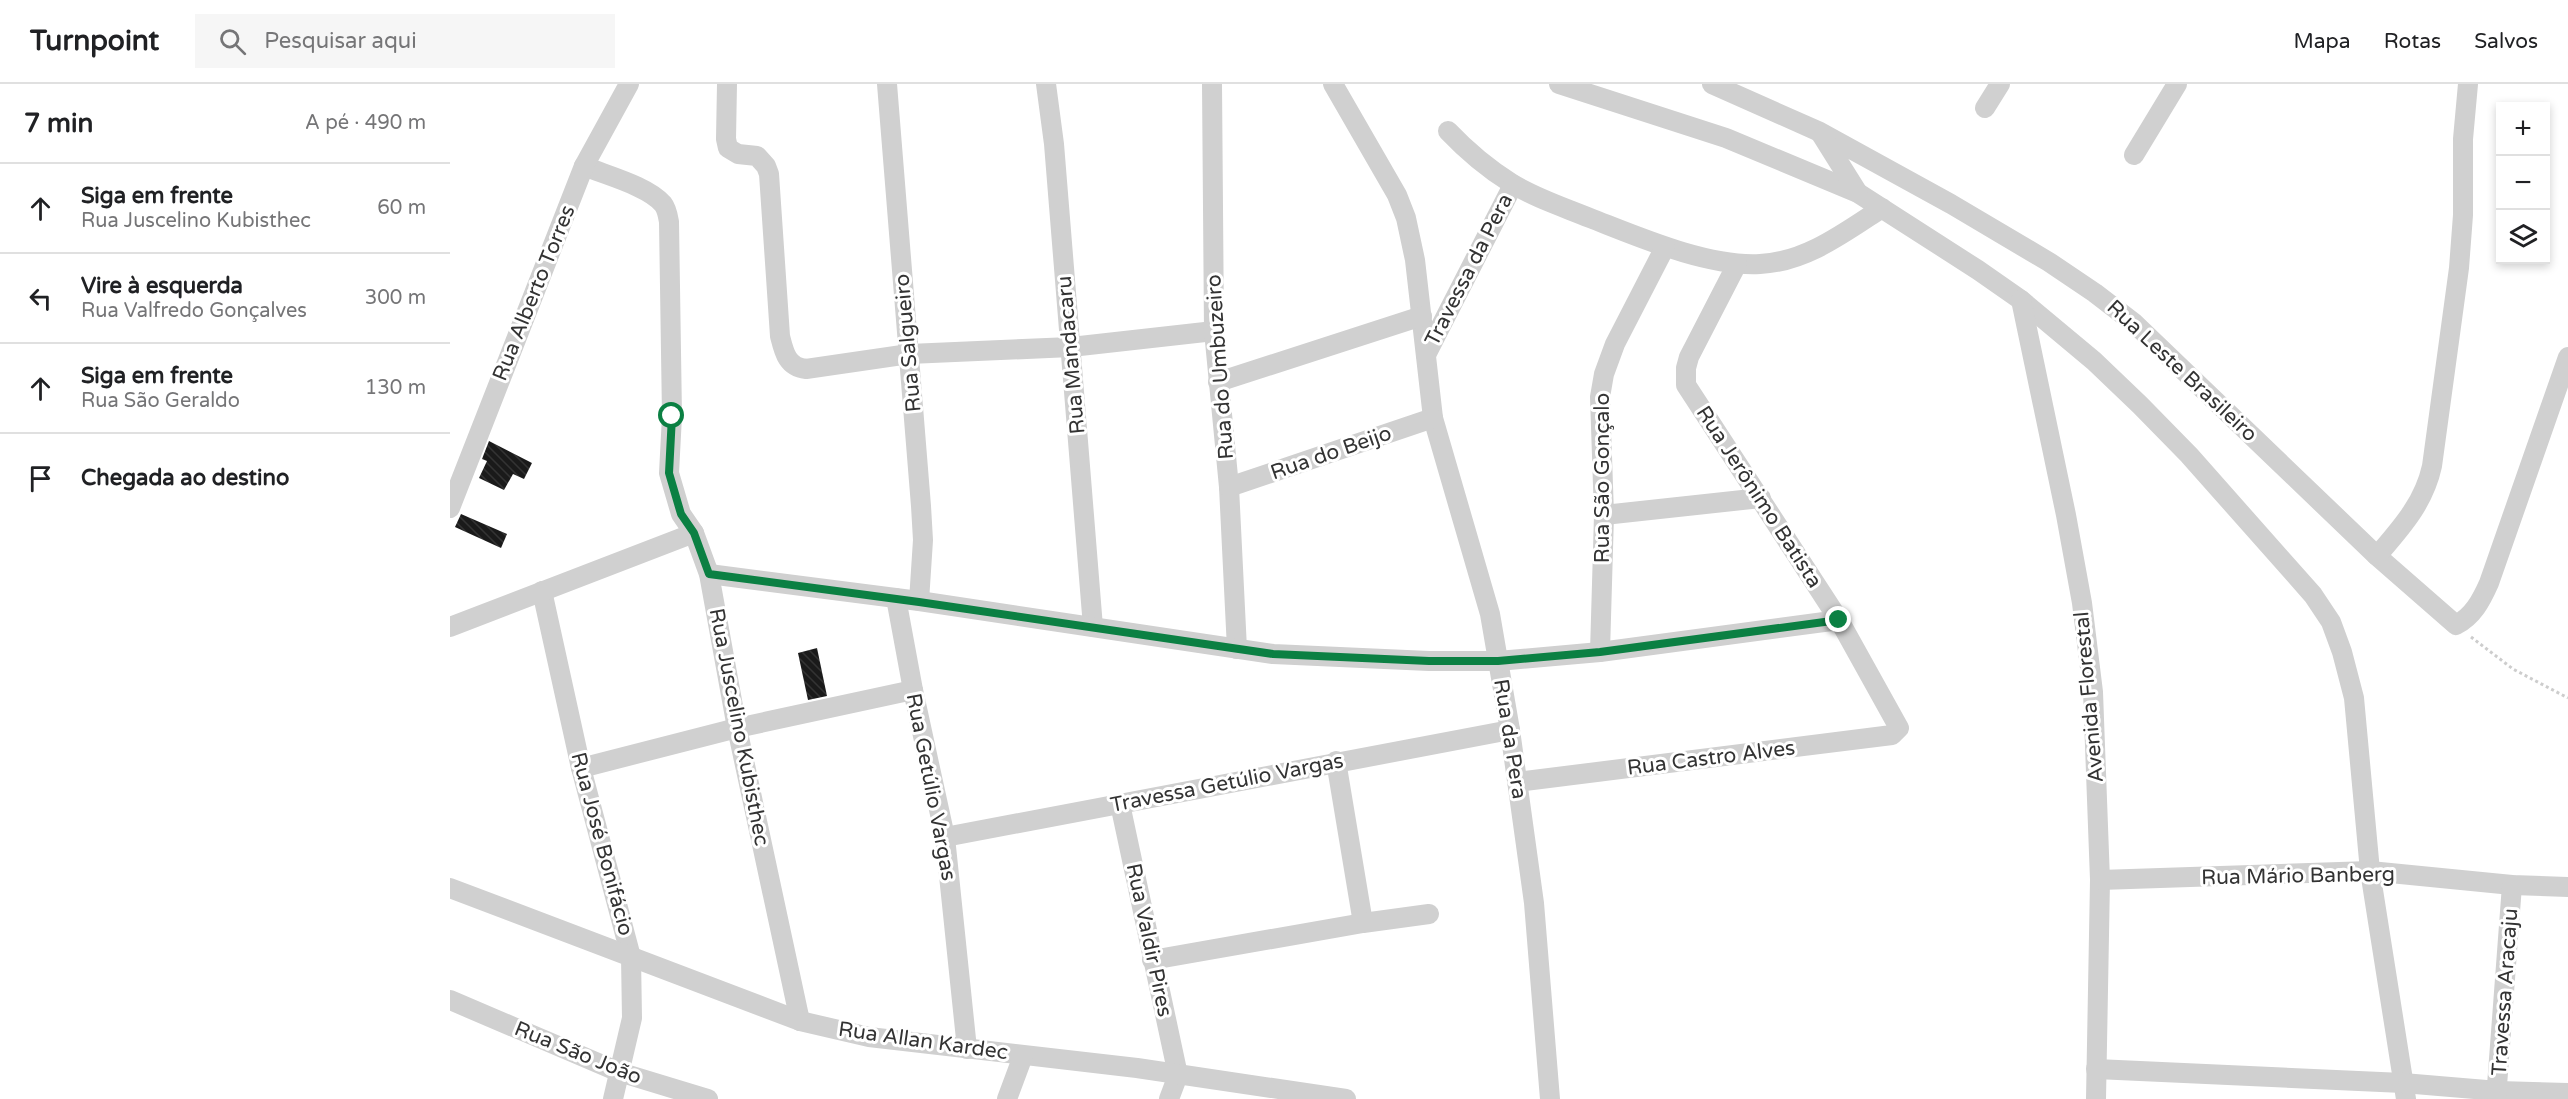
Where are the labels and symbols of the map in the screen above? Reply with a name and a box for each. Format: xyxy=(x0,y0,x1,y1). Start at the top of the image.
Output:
street label: Travessa da Pera xyxy=(1420,190,1518,350)
street label: Rua Alberto Torres xyxy=(487,202,581,384)
street label: Rua Salgueiro xyxy=(890,273,926,413)
street label: Rua do Umbuzeiro xyxy=(1201,274,1239,460)
street label: Rua Mandacaru xyxy=(1052,275,1090,435)
street label: Rua Leste Brasileiro xyxy=(2102,295,2262,447)
street label: Rua São Gonçalo xyxy=(1590,393,1615,563)
street label: Rua Jerônimo Batista xyxy=(1691,401,1827,593)
route start xyxy=(658,402,684,428)
street label: Rua do Beijo xyxy=(1267,421,1395,485)
street label: Rua Juscelino Kubisthec xyxy=(704,606,774,848)
route end xyxy=(1825,606,1851,632)
street label: Avenida Florestal xyxy=(2069,610,2109,784)
street label: Rua da Pera xyxy=(1488,677,1532,801)
street label: Rua Getúlio Vargas xyxy=(901,691,961,883)
street label: Rua Castro Alves xyxy=(1626,735,1796,781)
street label: Travessa Getúlio Vargas xyxy=(1108,748,1346,818)
street label: Rua José Bonifácio xyxy=(565,750,639,938)
street label: Rua Valdir Pires xyxy=(1121,861,1177,1019)
street label: Rua Mário Banberg xyxy=(2201,862,2395,890)
street label: Travessa Aracaju xyxy=(2487,907,2523,1077)
street label: Rua São João xyxy=(511,1016,645,1090)
street label: Rua Allan Kardec xyxy=(837,1017,1009,1065)

